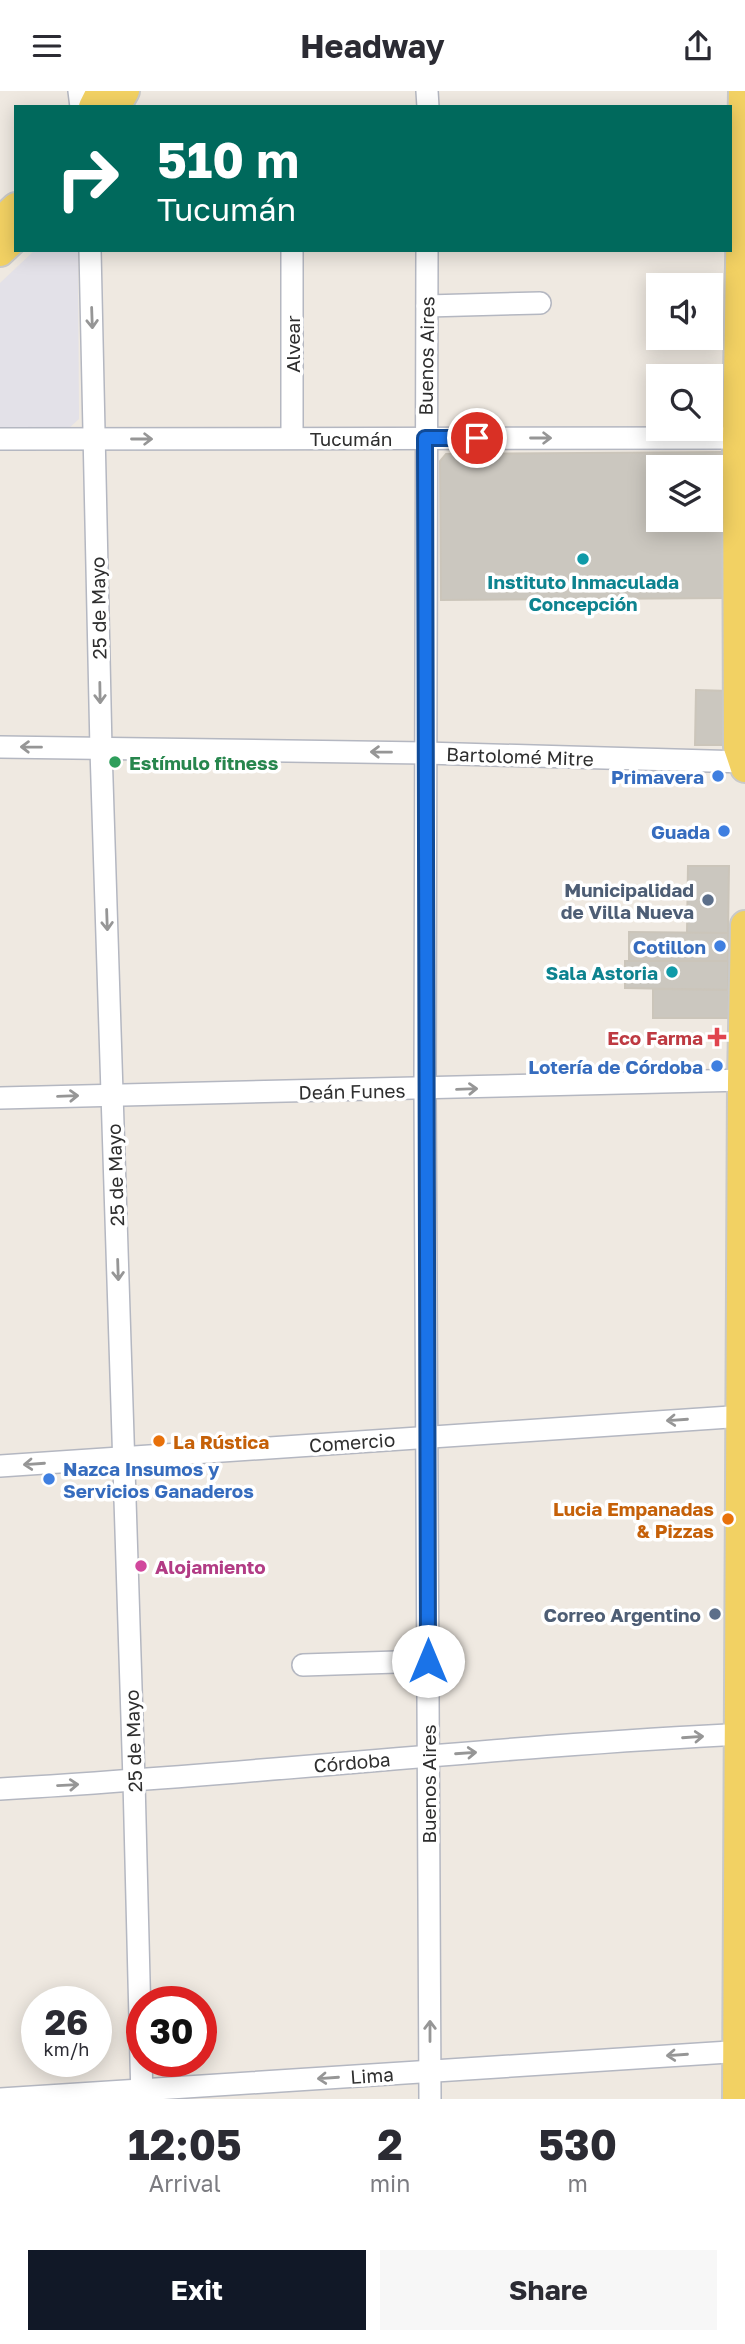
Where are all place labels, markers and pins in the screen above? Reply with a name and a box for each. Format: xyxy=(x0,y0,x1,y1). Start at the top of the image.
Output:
pin xyxy=(447,408,507,468)
marker: Instituto Inmaculada Concepción xyxy=(575,551,591,567)
place label: Instituto Inmaculada Concepción xyxy=(487,570,679,615)
place label: Estímulo fitness xyxy=(129,751,279,774)
marker: Estímulo fitness xyxy=(107,754,123,770)
place label: Primavera xyxy=(611,765,704,788)
marker: Primavera xyxy=(710,768,726,784)
place label: Guada xyxy=(651,820,710,843)
marker: Guada xyxy=(716,823,732,839)
place label: Municipalidad de Villa Nueva xyxy=(561,878,694,923)
marker: Municipalidad de Villa Nueva xyxy=(700,892,716,908)
place label: Cotillon xyxy=(633,935,706,958)
marker: Cotillon xyxy=(712,938,728,954)
place label: Sala Astoria xyxy=(546,961,658,984)
marker: Sala Astoria xyxy=(664,964,680,980)
place label: Eco Farma xyxy=(607,1026,703,1049)
marker: Eco Farma xyxy=(709,1029,725,1045)
place label: Lotería de Córdoba xyxy=(528,1055,703,1078)
marker: Lotería de Córdoba xyxy=(709,1058,725,1074)
place label: La Rústica xyxy=(173,1430,269,1453)
marker: La Rústica xyxy=(151,1433,167,1449)
place label: Nazca Insumos y Servicios Ganaderos xyxy=(63,1457,254,1502)
marker: Nazca Insumos y Servicios Ganaderos xyxy=(41,1471,57,1487)
place label: Lucia Empanadas & Pizzas xyxy=(553,1497,714,1542)
marker: Lucia Empanadas & Pizzas xyxy=(720,1511,736,1527)
place label: Alojamiento xyxy=(155,1555,266,1578)
marker: Alojamiento xyxy=(133,1558,149,1574)
place label: Correo Argentino xyxy=(544,1603,701,1626)
marker: Correo Argentino xyxy=(707,1606,723,1622)

